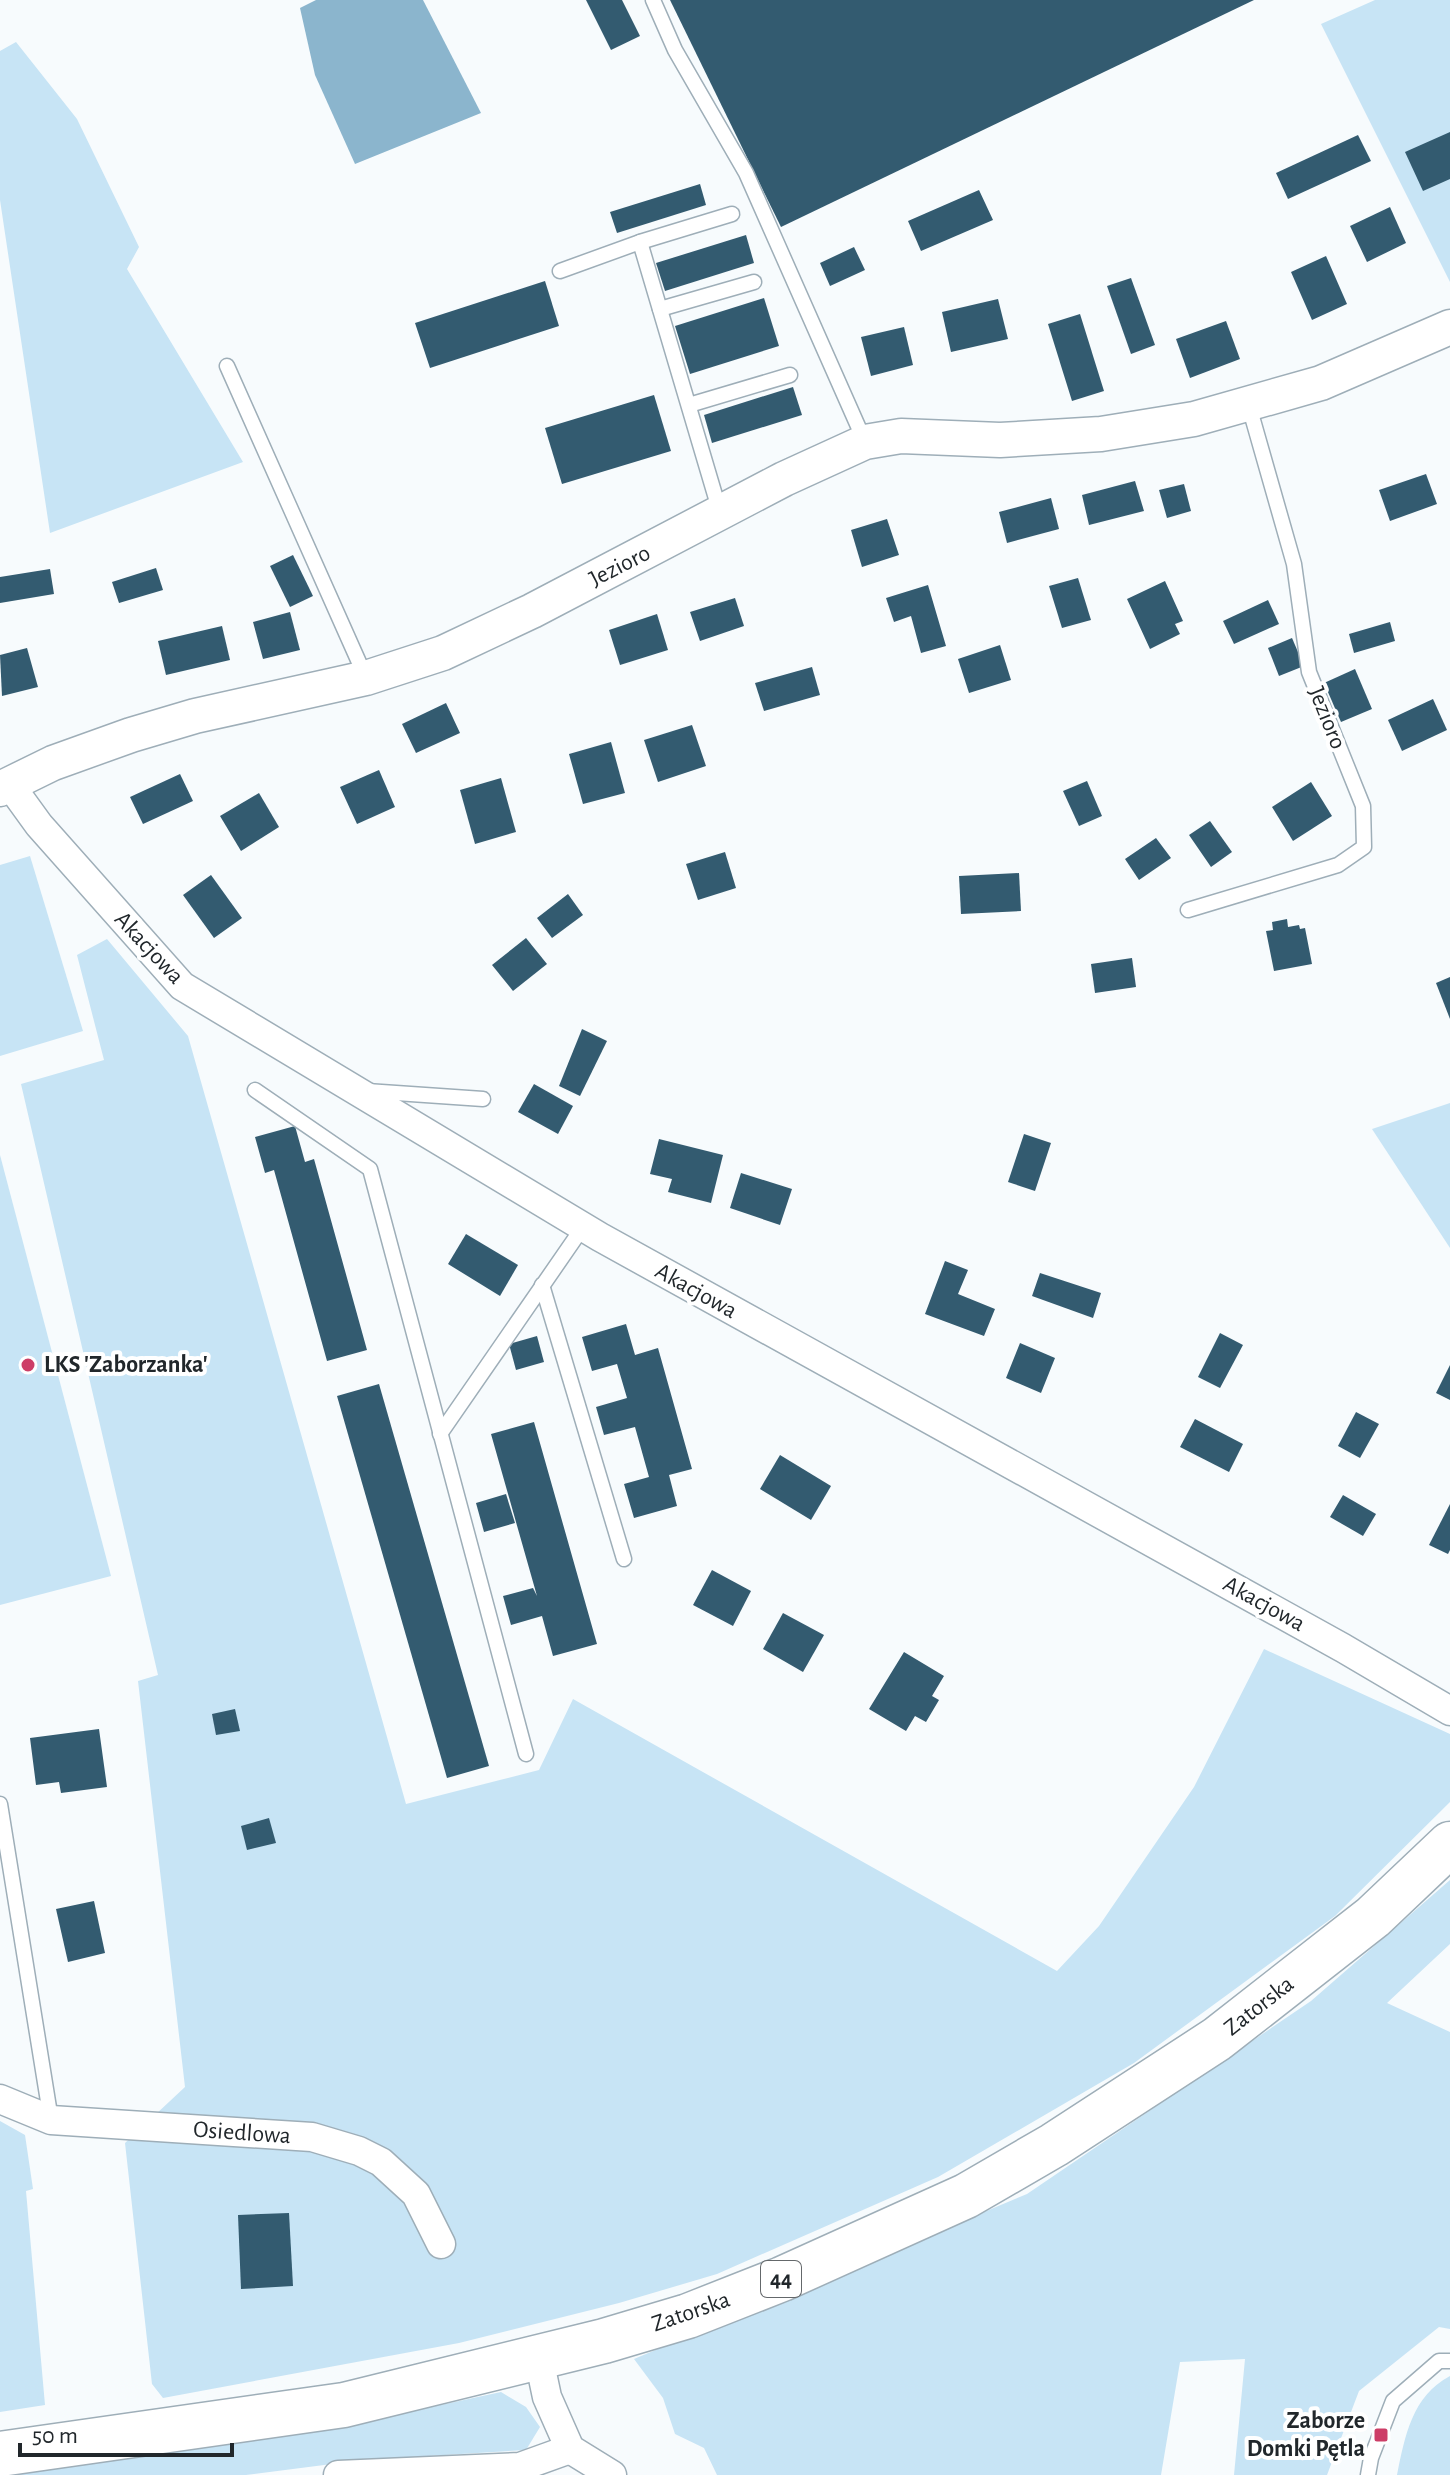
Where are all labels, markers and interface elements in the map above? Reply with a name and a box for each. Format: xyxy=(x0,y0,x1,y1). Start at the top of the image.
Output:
street label: Jezioro xyxy=(586,541,654,591)
street label: Jezioro xyxy=(1304,683,1350,753)
street label: Akacjowa xyxy=(110,907,188,989)
street label: Akacjowa xyxy=(651,1259,741,1323)
place label: LKS 'Zaborzanka' xyxy=(44,1353,208,1377)
marker: LKS 'Zaborzanka' xyxy=(19,1356,37,1374)
street label: Akacjowa xyxy=(1219,1572,1309,1636)
street label: Zatorska xyxy=(1220,1972,1298,2040)
street label: Osiedlowa xyxy=(192,2118,292,2148)
road number: 44 xyxy=(761,2261,801,2297)
street label: Zatorska xyxy=(649,2287,733,2337)
scale bar xyxy=(20,2407,232,2457)
place label: Zaborze Domki Pętla xyxy=(1247,2409,1365,2461)
text: 50 m xyxy=(32,2424,78,2448)
marker: Zaborze Domki Pętla xyxy=(1372,2426,1390,2444)

